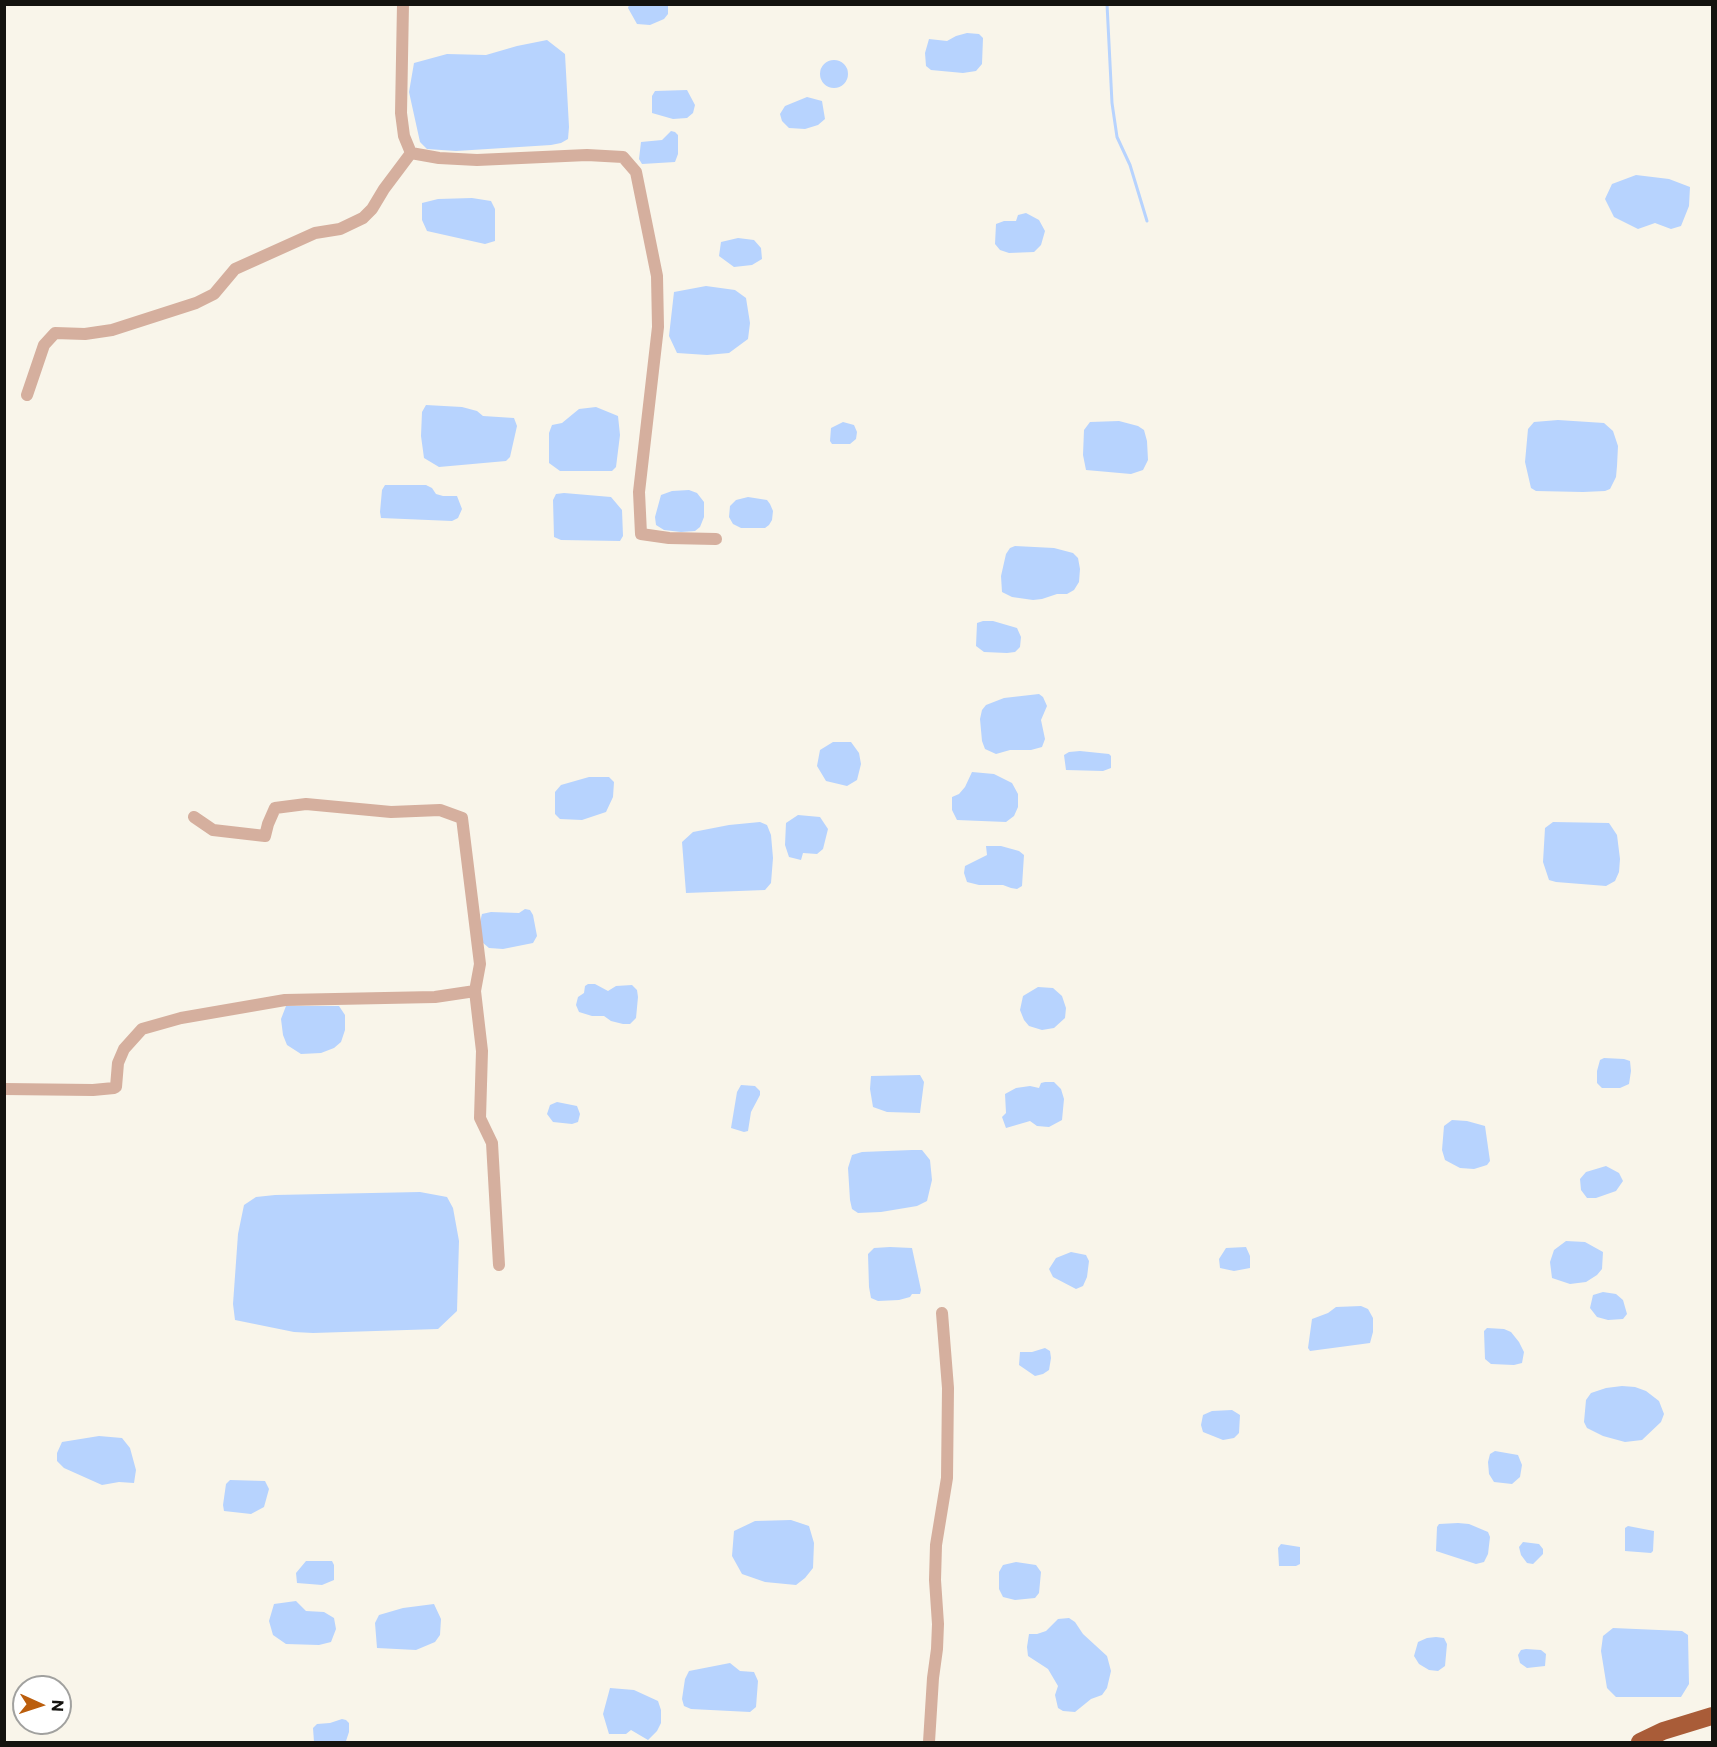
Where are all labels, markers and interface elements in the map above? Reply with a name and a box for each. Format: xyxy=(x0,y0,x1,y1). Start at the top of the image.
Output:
north arrow xyxy=(12,1675,72,1735)
text: N xyxy=(49,1699,68,1712)

